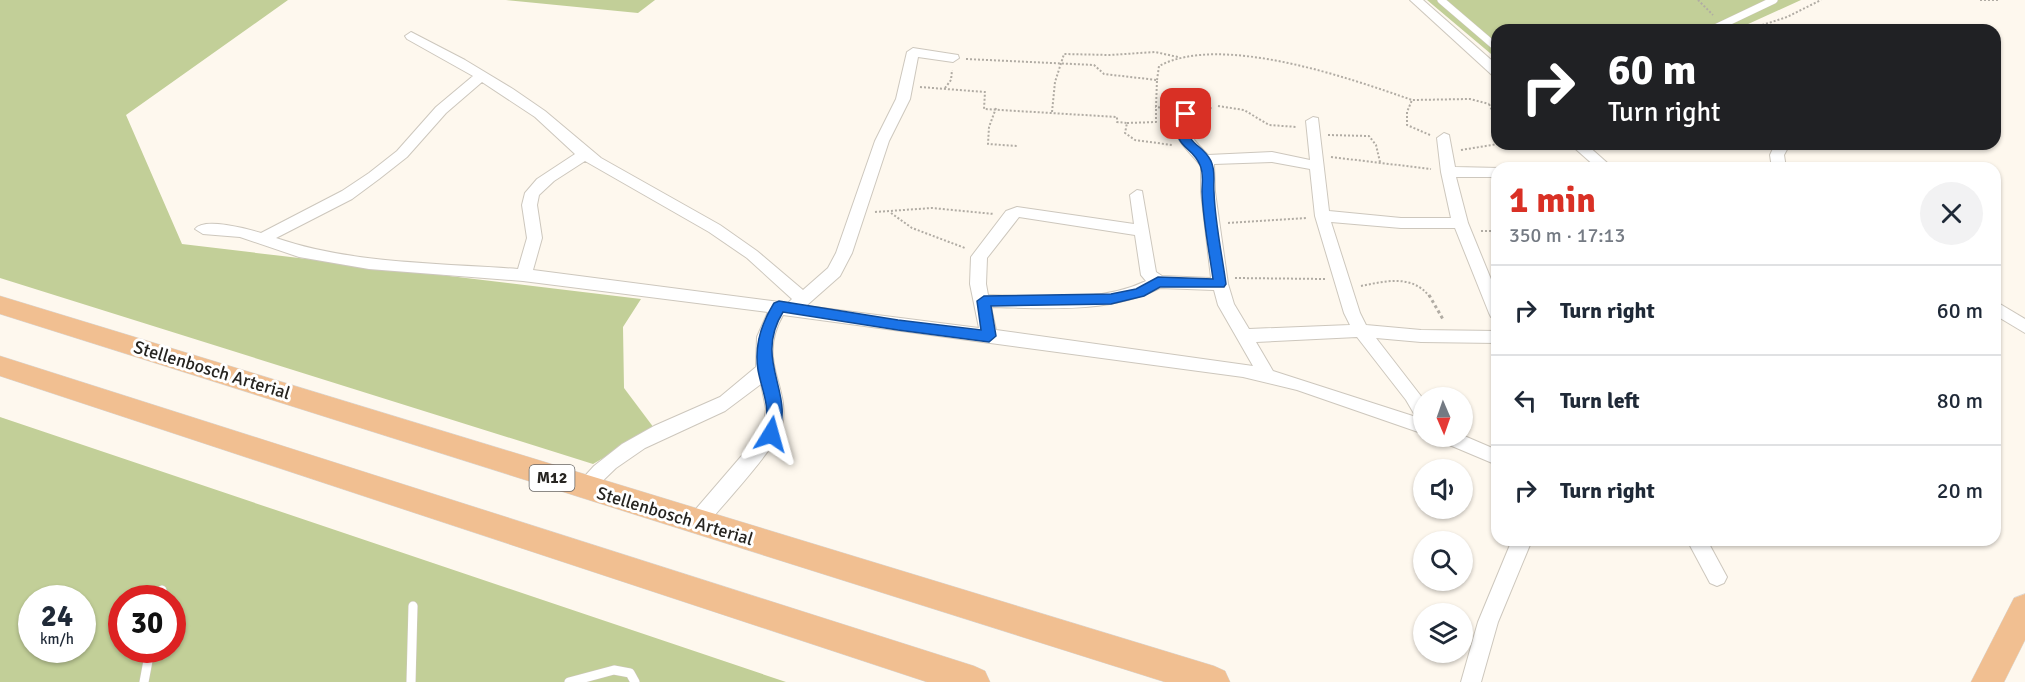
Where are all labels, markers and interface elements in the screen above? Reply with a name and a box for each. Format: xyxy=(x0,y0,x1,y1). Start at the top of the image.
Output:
text: 60 m xyxy=(1608,45,1697,96)
icon: right xyxy=(1509,48,1587,126)
pin xyxy=(1160,88,1211,139)
text: Turn right xyxy=(1608,96,1721,129)
icon: arrive xyxy=(1169,97,1202,130)
text: 1 min xyxy=(1509,178,1596,223)
button: close xyxy=(1920,182,1983,245)
text: 350 m · 17:13 xyxy=(1509,223,1625,248)
icon: right xyxy=(1509,294,1542,327)
text: Turn right xyxy=(1560,297,1655,324)
text: 60 m xyxy=(1937,297,1983,324)
street label: Stellenbosch Arterial xyxy=(131,336,293,404)
icon: left xyxy=(1509,384,1542,417)
north arrow xyxy=(1413,387,1473,447)
map controls xyxy=(1413,387,1473,663)
text: Turn left xyxy=(1560,387,1640,414)
text: 80 m xyxy=(1937,387,1983,414)
position arrow xyxy=(739,402,803,466)
button: sound xyxy=(1413,459,1473,519)
road number: M12 xyxy=(530,465,574,491)
icon: right xyxy=(1509,474,1542,507)
text: Turn right xyxy=(1560,477,1655,504)
text: 20 m xyxy=(1937,477,1983,504)
street label: Stellenbosch Arterial xyxy=(594,482,756,550)
button: search xyxy=(1413,531,1473,591)
speed limit sign: 30 xyxy=(108,585,186,663)
text: 24 xyxy=(41,598,73,635)
button: layers xyxy=(1413,603,1473,663)
text: km/h xyxy=(40,630,74,648)

